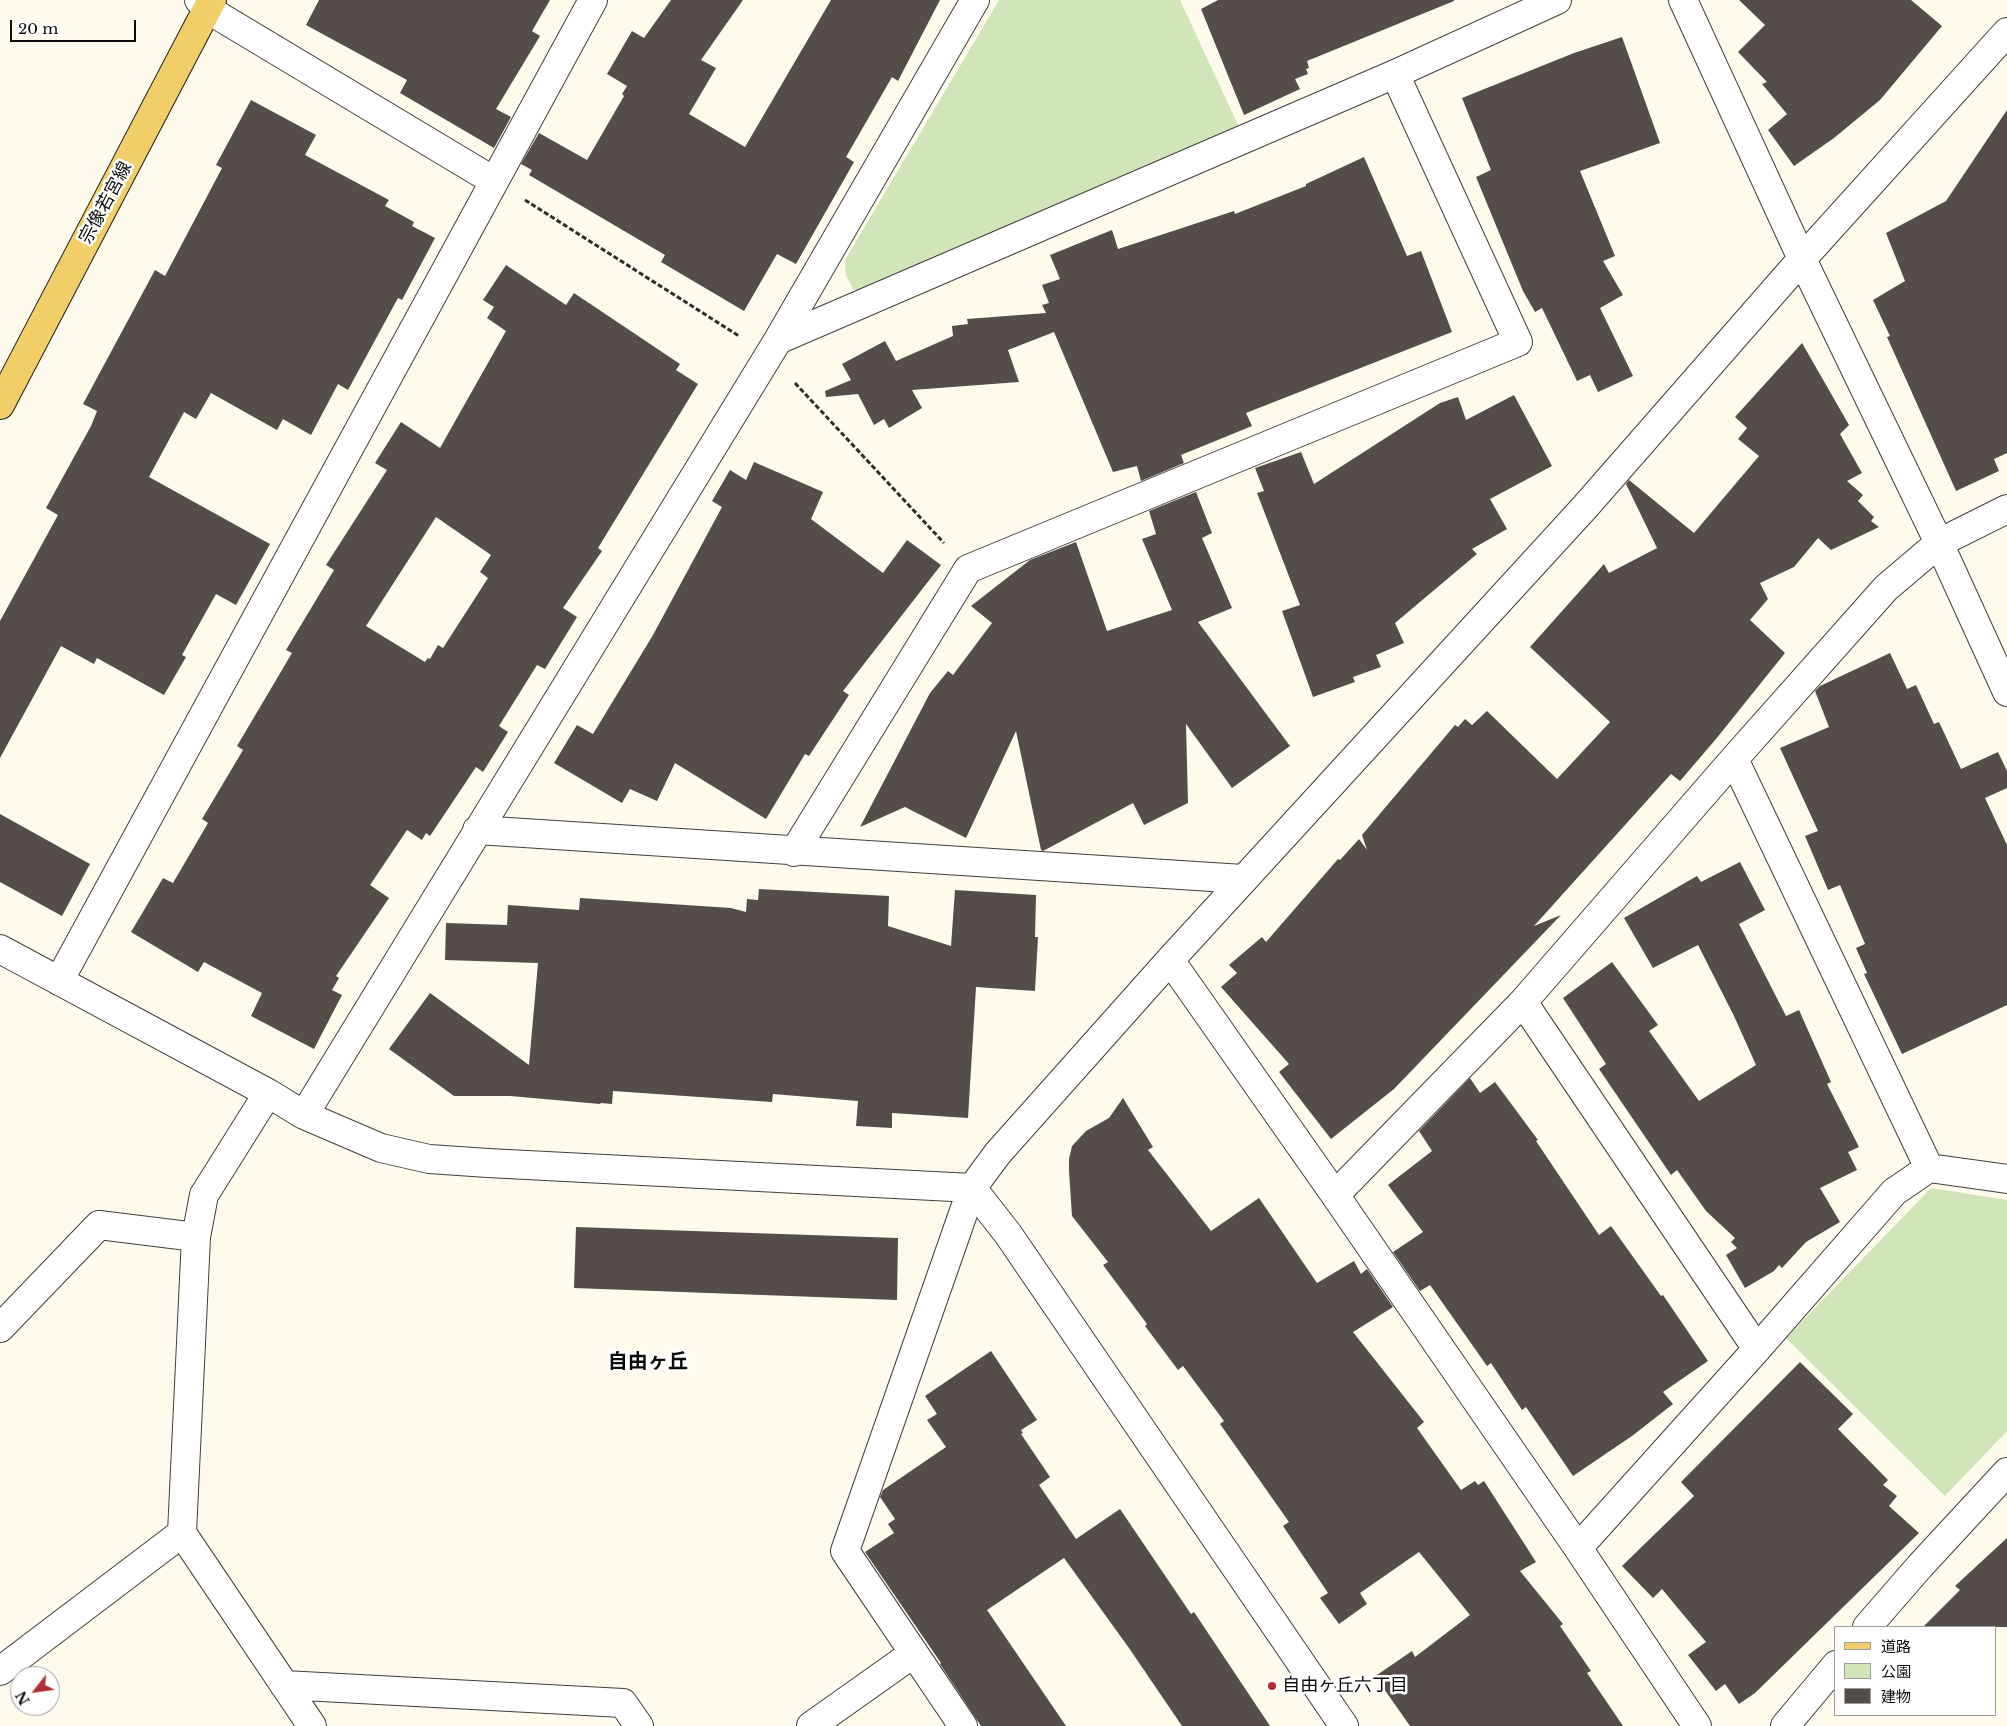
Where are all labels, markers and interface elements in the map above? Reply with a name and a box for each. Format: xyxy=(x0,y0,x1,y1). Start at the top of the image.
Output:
scale bar xyxy=(12,10,139,42)
text: 20 m xyxy=(18,19,58,38)
street label: 宗像若宮線 xyxy=(75,158,137,248)
district label: 自由ヶ丘 xyxy=(608,1350,688,1374)
legend xyxy=(1834,1626,1997,1716)
text: 道路 xyxy=(1881,1637,1911,1656)
text: 公園 xyxy=(1881,1662,1911,1681)
north arrow xyxy=(10,1666,60,1716)
place label: 自由ヶ丘六丁目 xyxy=(1282,1675,1408,1697)
marker: 自由ヶ丘六丁目 xyxy=(1266,1680,1278,1692)
text: 建物 xyxy=(1881,1687,1911,1706)
text: N xyxy=(12,1688,34,1708)

